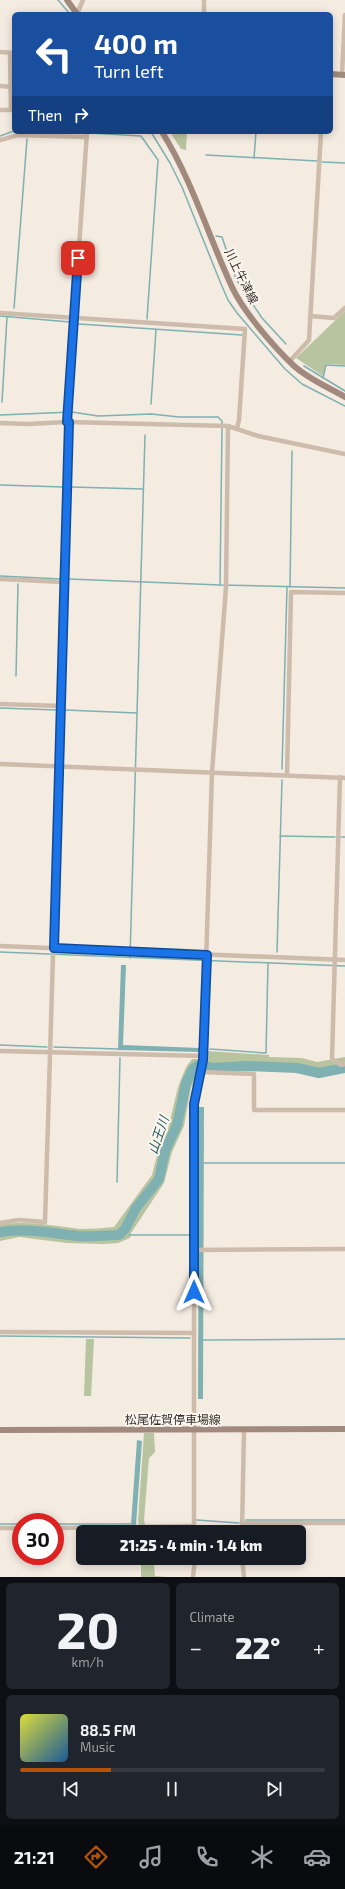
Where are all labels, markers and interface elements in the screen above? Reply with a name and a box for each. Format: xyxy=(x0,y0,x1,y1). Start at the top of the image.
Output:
text: 400 m xyxy=(94,26,178,60)
icon: left xyxy=(28,28,80,80)
text: Turn left xyxy=(94,60,164,82)
icon: right xyxy=(70,104,92,126)
text: Then xyxy=(28,106,62,124)
pin xyxy=(61,241,95,275)
street label: 川上牛津線 xyxy=(223,246,261,306)
icon: arrive xyxy=(67,247,89,269)
water label: 山王川 xyxy=(144,1112,173,1156)
position arrow xyxy=(173,1271,215,1313)
street label: 松尾佐賀停車場線 xyxy=(125,1412,221,1426)
speed limit sign: 30 xyxy=(12,1513,64,1565)
text: 21:25 · 4 min · 1.4 km xyxy=(120,1536,262,1554)
text: 20 xyxy=(56,1597,119,1659)
text: Climate xyxy=(190,1609,234,1625)
text: 22° xyxy=(235,1629,280,1665)
text: − xyxy=(190,1634,202,1660)
text: + xyxy=(313,1634,325,1660)
text: km/h xyxy=(72,1654,104,1670)
text: 88.5 FM xyxy=(80,1721,136,1739)
text: Music xyxy=(80,1739,115,1755)
icon: previous xyxy=(60,1778,82,1800)
icon: pause xyxy=(161,1778,183,1800)
icon: next xyxy=(263,1778,285,1800)
icon: directions xyxy=(82,1843,110,1871)
icon: music xyxy=(137,1843,165,1871)
icon: phone xyxy=(193,1843,221,1871)
icon: climate xyxy=(248,1843,276,1871)
icon: car xyxy=(303,1843,331,1871)
text: 21:21 xyxy=(14,1846,55,1868)

